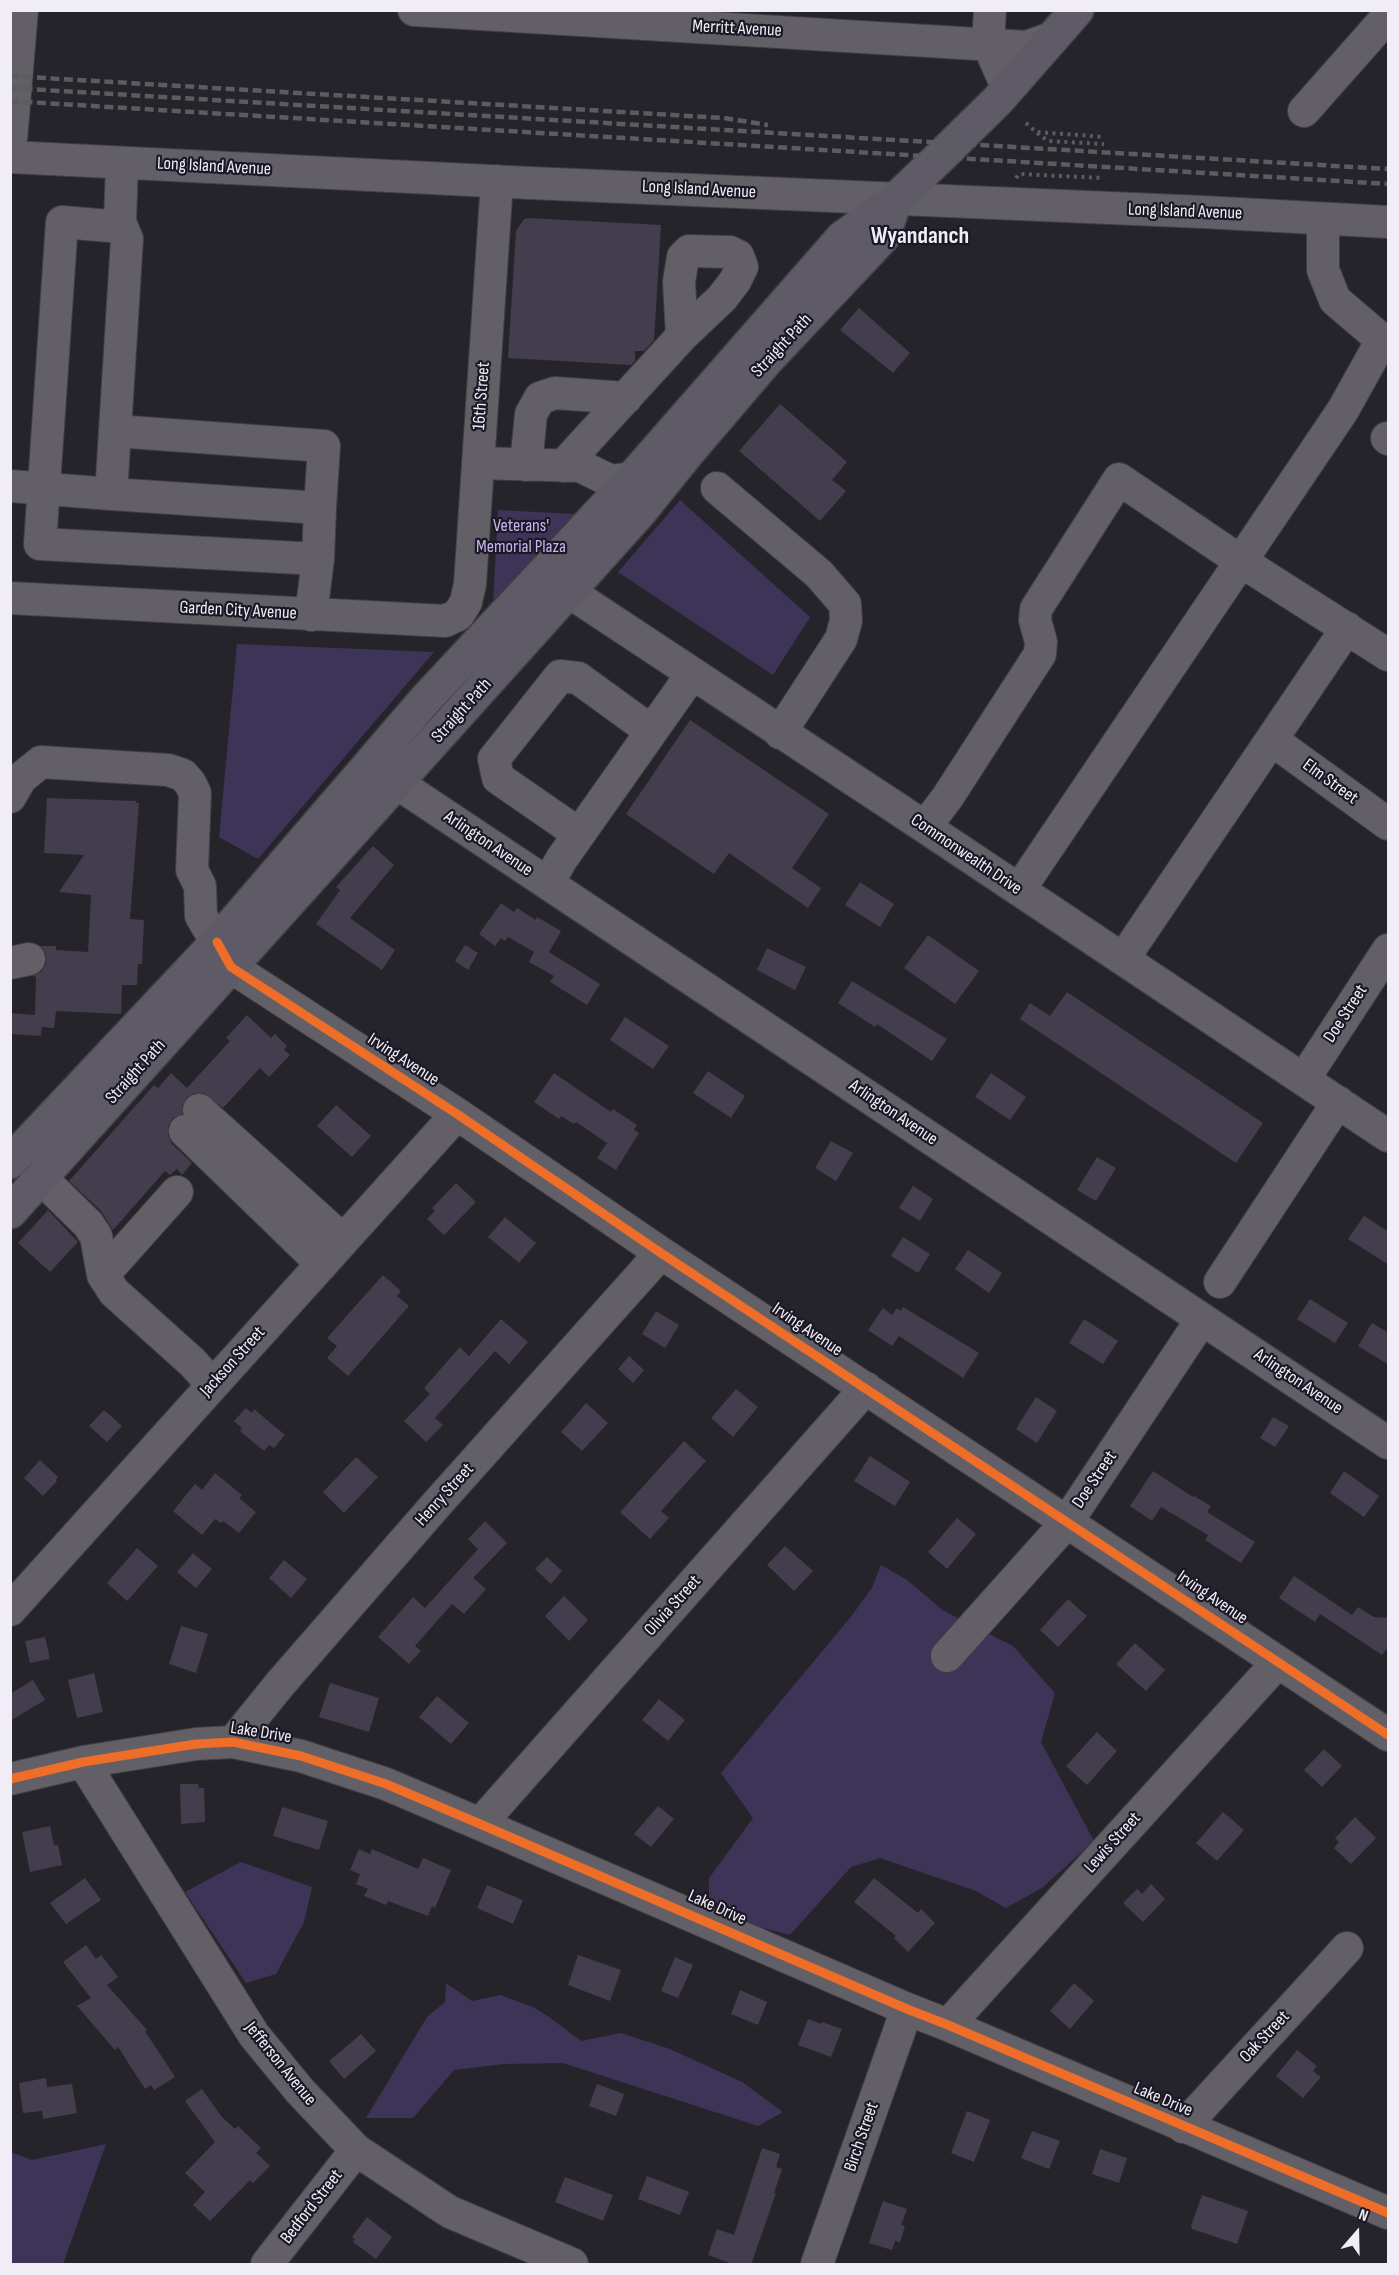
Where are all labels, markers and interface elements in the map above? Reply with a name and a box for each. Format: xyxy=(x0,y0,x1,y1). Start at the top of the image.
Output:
street label: Merritt Avenue xyxy=(692,16,782,42)
street label: Long Island Avenue xyxy=(156,153,272,181)
street label: Long Island Avenue xyxy=(641,176,757,204)
street label: Long Island Avenue xyxy=(1128,199,1242,225)
district label: Wyandanch xyxy=(871,223,969,251)
street label: Straight Path xyxy=(747,310,817,382)
street label: 16th Street xyxy=(469,361,495,431)
park label: Veterans' Memorial Plaza xyxy=(476,515,566,558)
street label: Garden City Avenue xyxy=(179,597,297,625)
street label: Straight Path xyxy=(427,674,497,748)
street label: Elm Street xyxy=(1298,755,1362,809)
street label: Arlington Avenue xyxy=(439,806,537,882)
street label: Commonwealth Drive xyxy=(906,810,1026,900)
street label: Doe Street xyxy=(1319,981,1373,1047)
street label: Irving Avenue xyxy=(363,1029,443,1091)
street label: Straight Path xyxy=(101,1035,171,1109)
street label: Arlington Avenue xyxy=(844,1075,942,1151)
street label: Irving Avenue xyxy=(767,1298,847,1362)
street label: Jackson Street xyxy=(196,1322,270,1402)
street label: Arlington Avenue xyxy=(1249,1344,1347,1420)
street label: Doe Street xyxy=(1068,1447,1122,1513)
street label: Henry Street xyxy=(411,1459,479,1531)
street label: Irving Avenue xyxy=(1172,1566,1252,1630)
street label: Olivia Street xyxy=(640,1571,706,1641)
street label: Lake Drive xyxy=(229,1718,293,1748)
street label: Lewis Street xyxy=(1080,1808,1146,1878)
street label: Lake Drive xyxy=(684,1886,750,1930)
street label: Oak Street xyxy=(1235,2006,1295,2068)
street label: Jefferson Avenue xyxy=(240,2018,320,2110)
street label: Lake Drive xyxy=(1130,2078,1196,2122)
street label: Birch Street xyxy=(840,2099,884,2175)
street label: Bedford Street xyxy=(276,2166,348,2248)
north arrow xyxy=(1327,2203,1387,2263)
text: N xyxy=(1356,2205,1371,2226)

